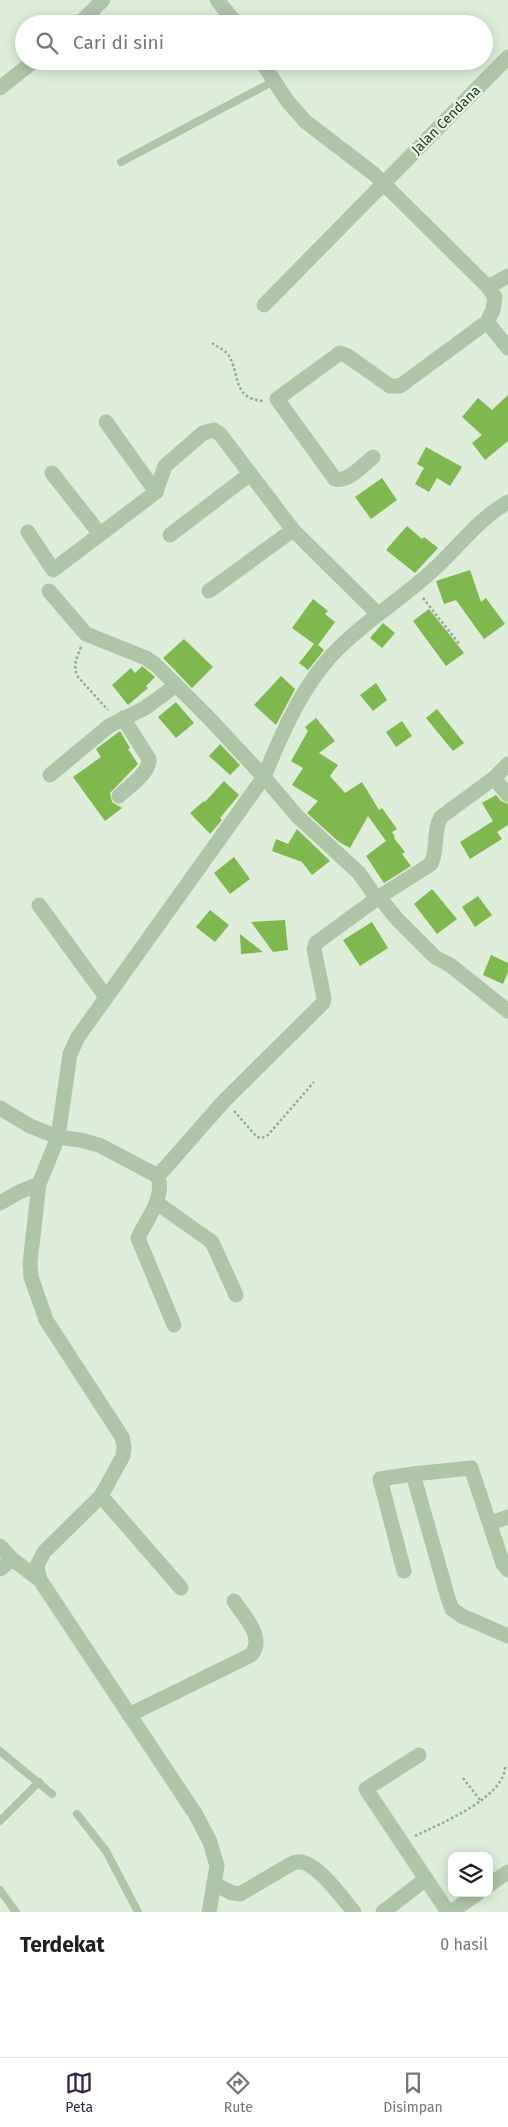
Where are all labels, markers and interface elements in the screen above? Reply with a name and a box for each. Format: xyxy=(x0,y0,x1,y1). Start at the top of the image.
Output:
search box xyxy=(15,15,493,70)
icon: search xyxy=(33,29,61,57)
text: Cari di sini xyxy=(73,31,164,54)
street label: Jalan Cendana xyxy=(408,82,484,158)
map controls xyxy=(448,1852,493,1897)
button: layers xyxy=(448,1852,493,1897)
text: Terdekat xyxy=(20,1932,105,1958)
text: 0 hasil xyxy=(440,1935,488,1954)
tab: Peta xyxy=(65,2069,93,2116)
tab: Rute xyxy=(224,2069,253,2116)
tab: Disimpan xyxy=(383,2069,443,2116)

